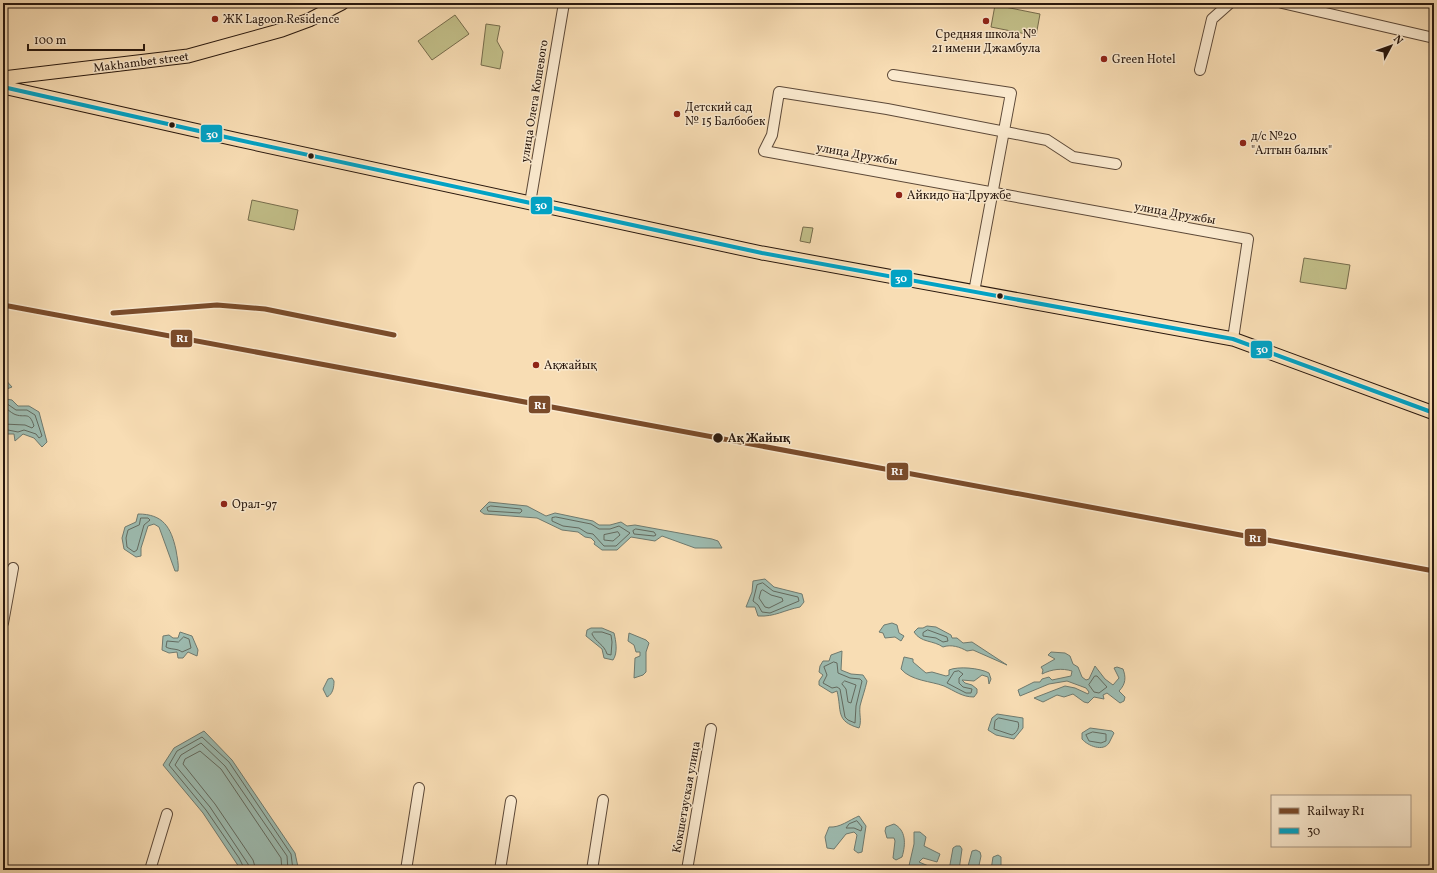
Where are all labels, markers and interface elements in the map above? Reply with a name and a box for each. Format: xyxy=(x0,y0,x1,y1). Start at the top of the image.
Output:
place label: ЖК Lagoon Residence xyxy=(223,12,340,28)
marker: ЖК Lagoon Residence xyxy=(210,14,220,24)
marker: Средняя школа № 21 имени Джамбула xyxy=(981,16,991,26)
scale bar xyxy=(28,26,144,52)
north arrow xyxy=(1371,26,1411,66)
place label: Средняя школа № 21 имени Джамбула xyxy=(931,27,1041,57)
text: N xyxy=(1389,32,1406,48)
text: 100 m xyxy=(34,33,67,49)
street label: улица Олега Кошевого xyxy=(517,39,553,164)
street label: Makhambet street xyxy=(92,49,190,77)
place label: Green Hotel xyxy=(1112,52,1176,68)
marker: Green Hotel xyxy=(1099,54,1109,64)
place label: Детский сад № 15 Балбобек xyxy=(685,100,766,130)
marker: Детский сад № 15 Балбобек xyxy=(672,109,682,119)
unlabelled marker xyxy=(167,120,177,130)
line badge: 30 xyxy=(200,124,223,143)
text: 30 xyxy=(206,128,218,143)
place label: д/с №20 "Алтын балык" xyxy=(1251,129,1332,159)
marker: д/с №20 "Алтын балык" xyxy=(1238,138,1248,148)
street label: улица Дружбы xyxy=(815,140,899,170)
unlabelled marker xyxy=(306,151,316,161)
place label: Айкидо на Дружбе xyxy=(907,188,1012,204)
marker: Айкидо на Дружбе xyxy=(894,190,904,200)
line badge: 30 xyxy=(530,196,553,215)
text: 30 xyxy=(535,199,547,214)
street label: улица Дружбы xyxy=(1133,199,1217,229)
line badge: 30 xyxy=(890,269,913,288)
text: 30 xyxy=(895,272,907,287)
unlabelled marker xyxy=(995,291,1005,301)
line badge: R1 xyxy=(170,329,193,348)
text: R1 xyxy=(176,332,188,347)
line badge: 30 xyxy=(1250,340,1273,359)
text: 30 xyxy=(1256,343,1268,358)
place label: Ақжайық xyxy=(544,358,597,374)
marker: Ақжайық xyxy=(531,360,541,370)
line badge: R1 xyxy=(528,395,551,414)
text: R1 xyxy=(534,399,546,414)
marker: Ақ Жайық xyxy=(711,431,725,445)
place label: Ақ Жайық xyxy=(728,431,791,447)
line badge: R1 xyxy=(886,462,909,481)
text: R1 xyxy=(891,465,903,480)
place label: Орал-97 xyxy=(232,497,277,513)
marker: Орал-97 xyxy=(219,499,229,509)
line badge: R1 xyxy=(1244,528,1267,547)
text: R1 xyxy=(1249,532,1261,547)
street label: Кокшетауская улица xyxy=(669,740,705,854)
legend xyxy=(1271,795,1411,847)
text: Railway R1 xyxy=(1307,804,1365,820)
text: 30 xyxy=(1307,824,1320,840)

